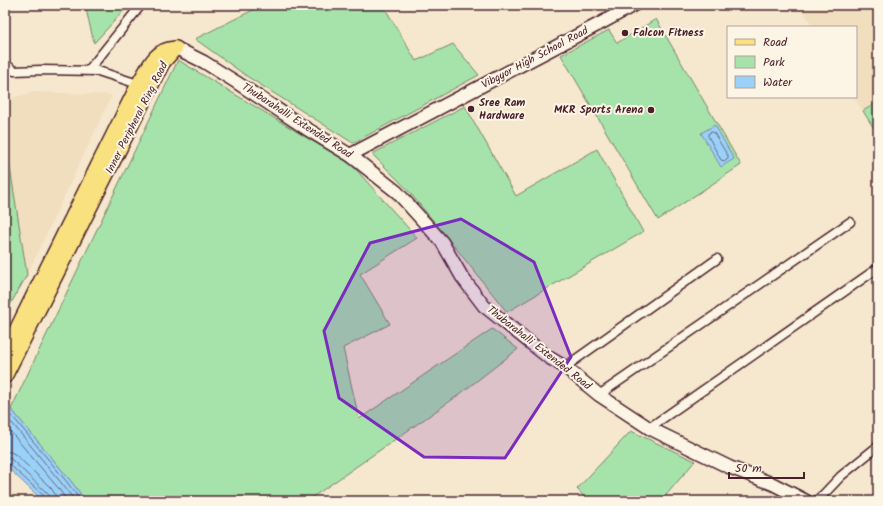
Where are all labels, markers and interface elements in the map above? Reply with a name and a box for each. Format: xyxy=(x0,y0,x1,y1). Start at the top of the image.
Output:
street label: Vibgyor High School Road xyxy=(478,22,592,94)
place label: Falcon Fitness xyxy=(633,24,705,42)
legend xyxy=(727,26,857,98)
marker: Falcon Fitness xyxy=(620,28,630,38)
text: Road xyxy=(763,33,788,52)
text: Park xyxy=(763,53,785,72)
street label: Inner Peripheral Ring Road xyxy=(101,58,173,177)
text: Water xyxy=(763,73,793,92)
street label: Thubarahalli Extended Road xyxy=(238,78,356,164)
place label: Sree Ram Hardware xyxy=(479,94,525,125)
place label: MKR Sports Arena xyxy=(554,101,643,119)
marker: Sree Ram Hardware xyxy=(466,104,476,114)
marker: MKR Sports Arena xyxy=(646,105,656,115)
street label: Thubarahalli Extended Road xyxy=(483,301,596,395)
scale bar xyxy=(729,454,804,480)
text: 50 m xyxy=(735,459,762,478)

